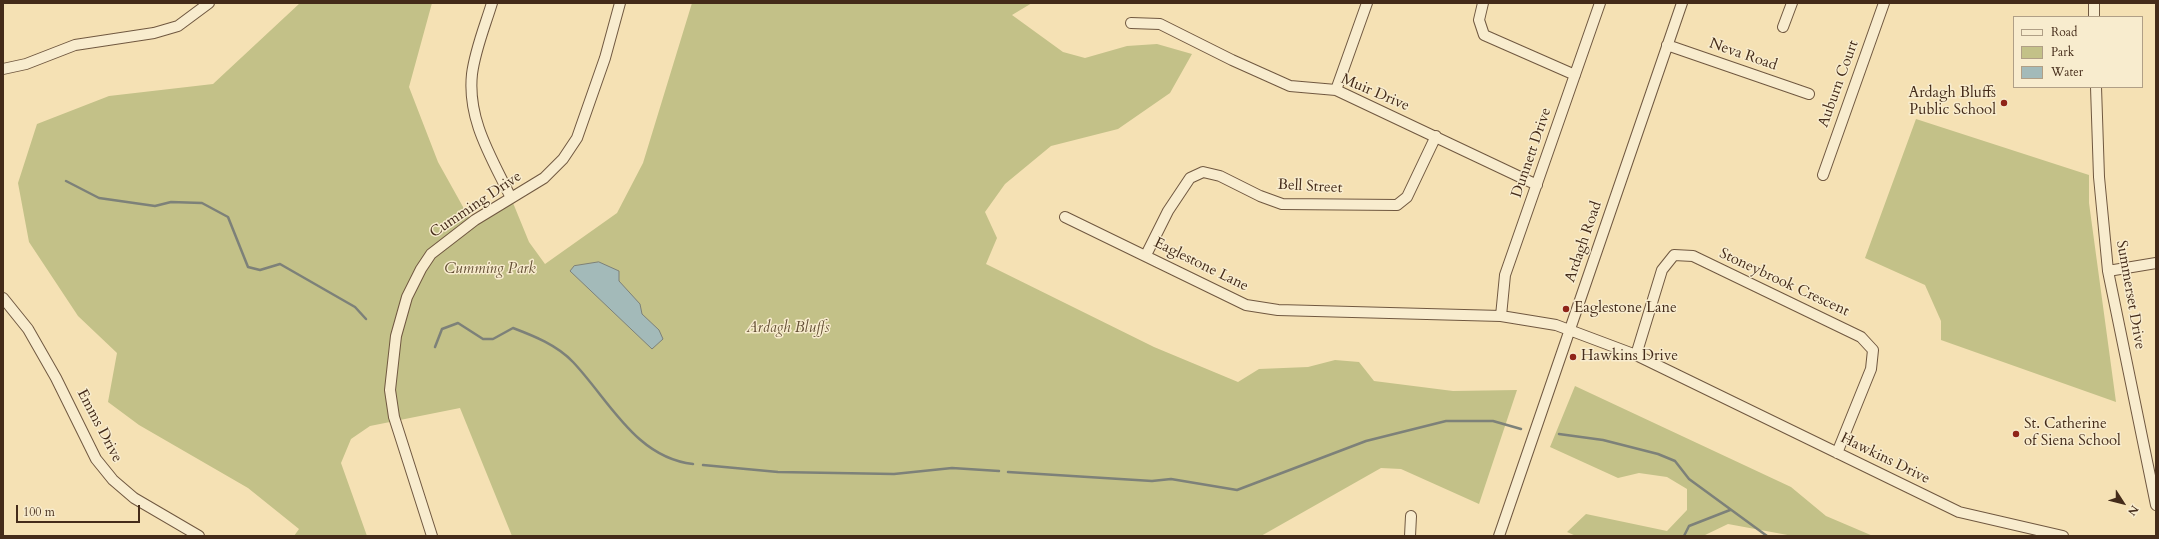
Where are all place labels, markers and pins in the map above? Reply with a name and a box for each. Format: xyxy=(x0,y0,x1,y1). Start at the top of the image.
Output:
place label: Ardagh Bluffs Public School xyxy=(1908,85,1996,120)
marker: Ardagh Bluffs Public School xyxy=(1999,98,2009,108)
place label: Eaglestone Lane xyxy=(1574,300,1677,318)
marker: Eaglestone Lane xyxy=(1561,304,1571,314)
place label: Hawkins Drive xyxy=(1581,348,1678,366)
marker: Hawkins Drive xyxy=(1568,352,1578,362)
place label: St. Catherine of Siena School xyxy=(2024,416,2121,451)
marker: St. Catherine of Siena School xyxy=(2011,429,2021,439)

